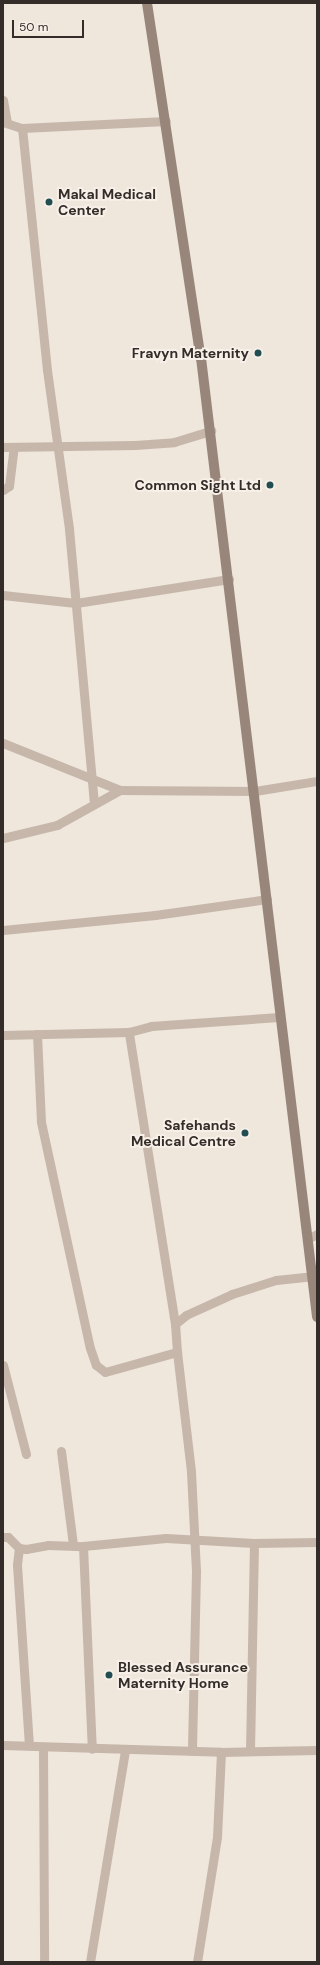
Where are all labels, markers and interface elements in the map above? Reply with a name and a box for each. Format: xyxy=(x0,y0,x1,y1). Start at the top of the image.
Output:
scale bar xyxy=(14,12,86,38)
text: 50 m xyxy=(19,19,48,35)
place label: Makal Medical Center xyxy=(58,186,156,218)
marker: Makal Medical Center xyxy=(43,196,55,208)
place label: Fravyn Maternity xyxy=(132,345,249,361)
marker: Fravyn Maternity xyxy=(252,347,264,359)
place label: Common Sight Ltd xyxy=(135,477,261,493)
marker: Common Sight Ltd xyxy=(264,479,276,491)
place label: Safehands Medical Centre xyxy=(131,1117,236,1150)
marker: Safehands Medical Centre xyxy=(239,1127,251,1139)
place label: Blessed Assurance Maternity Home xyxy=(118,1659,248,1692)
marker: Blessed Assurance Maternity Home xyxy=(103,1669,115,1681)

